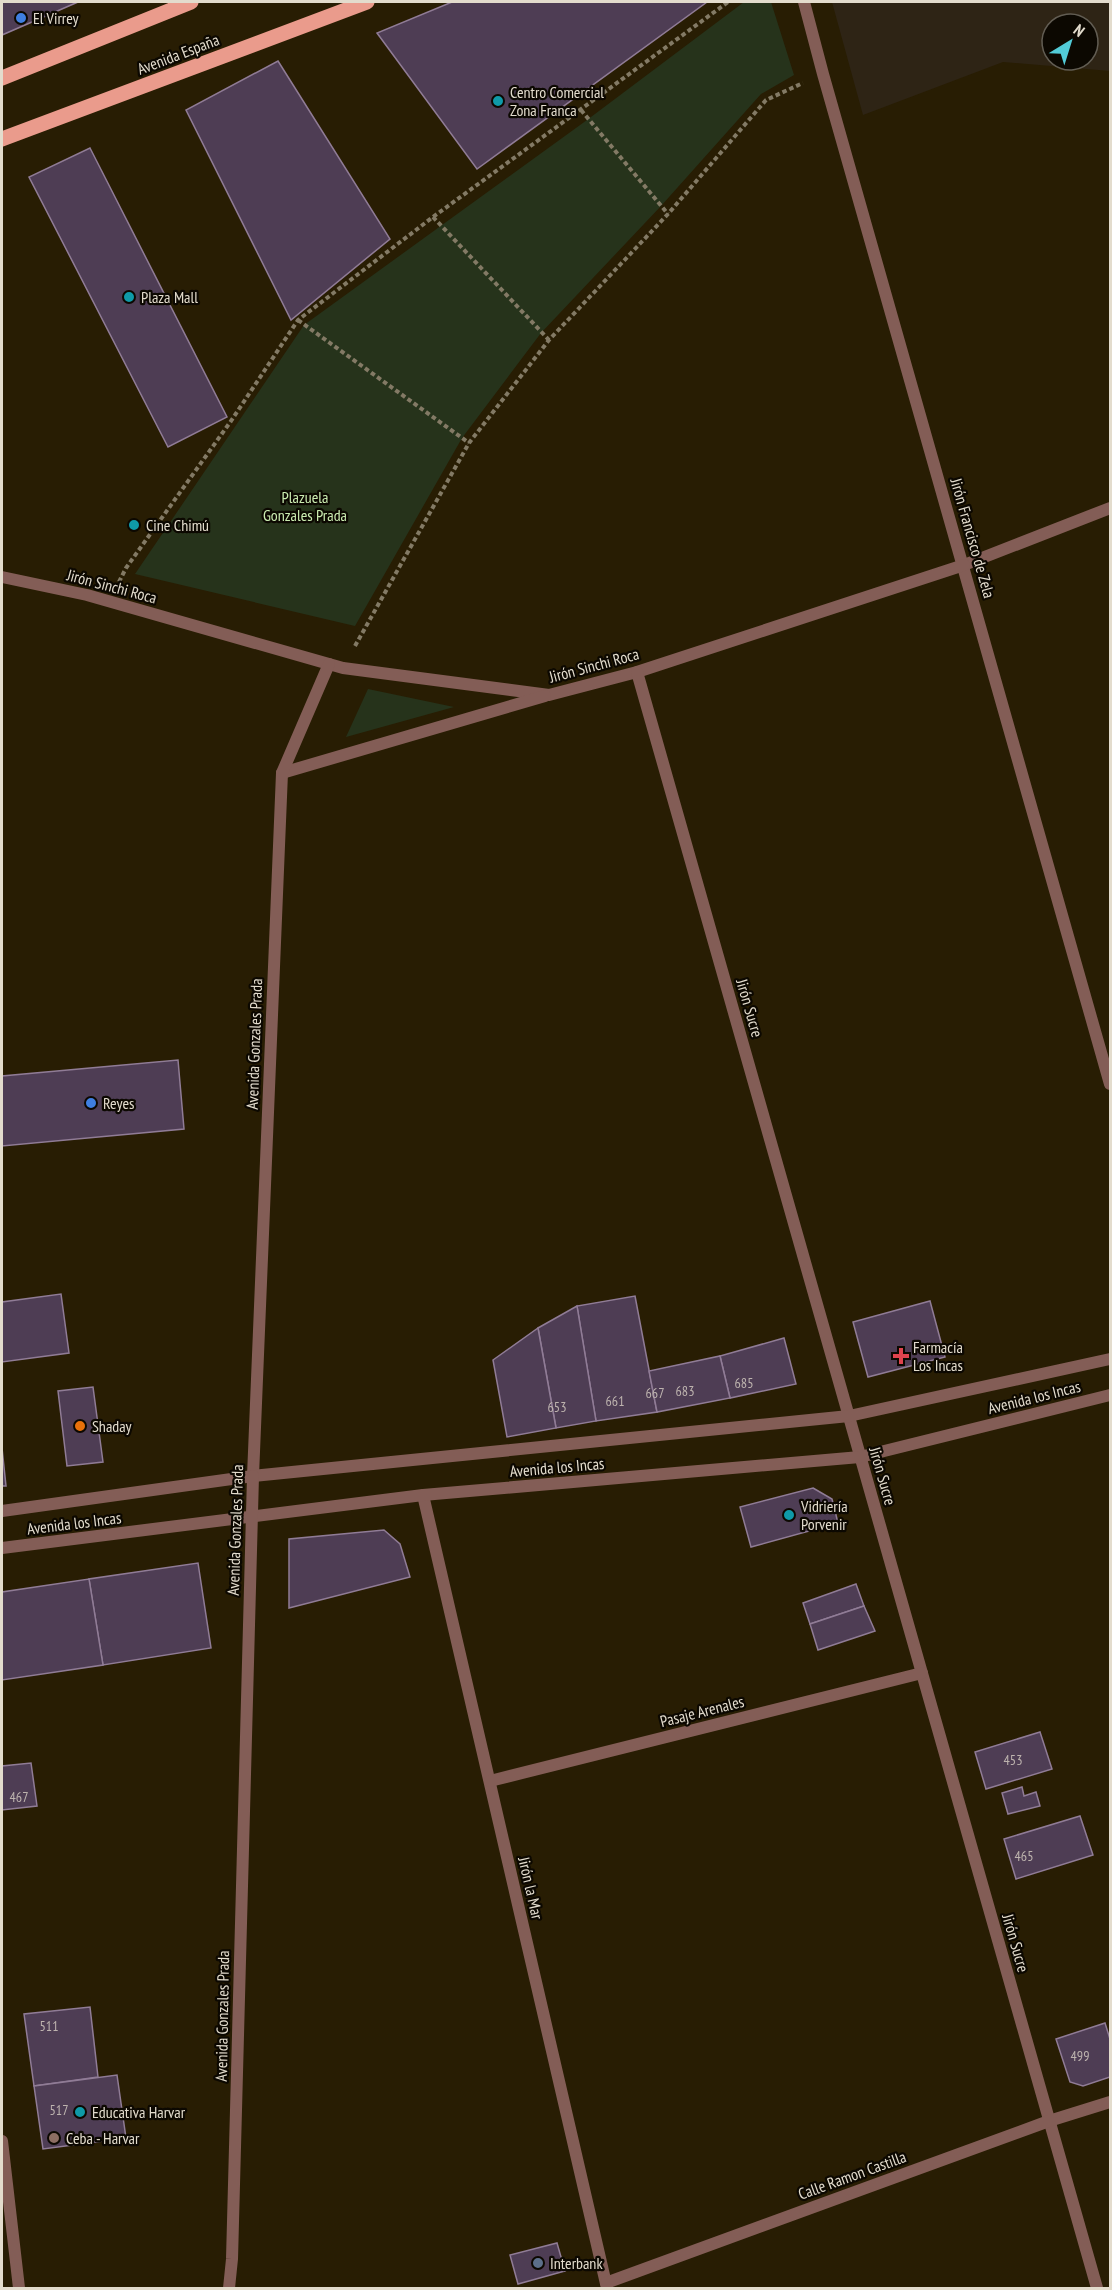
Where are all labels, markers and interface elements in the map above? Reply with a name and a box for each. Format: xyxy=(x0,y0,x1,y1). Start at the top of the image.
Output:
place label: El Virrey xyxy=(33,8,79,28)
marker: El Virrey xyxy=(14,11,28,25)
north arrow xyxy=(1040,12,1100,72)
text: N xyxy=(1070,20,1089,41)
street label: Avenida España xyxy=(134,29,222,79)
place label: Centro Comercial Zona Franca xyxy=(510,82,604,120)
marker: Centro Comercial Zona Franca xyxy=(491,94,505,108)
place label: Plaza Mall xyxy=(141,287,198,307)
marker: Plaza Mall xyxy=(122,290,136,304)
street label: Jirón Francisco de Zela xyxy=(946,475,1000,600)
park label: Plazuela Gonzales Prada xyxy=(263,487,347,525)
place label: Cine Chimú xyxy=(146,515,209,535)
marker: Cine Chimú xyxy=(127,518,141,532)
street label: Jirón Sinchi Roca xyxy=(64,564,159,608)
street label: Jirón Sinchi Roca xyxy=(546,643,641,687)
street label: Jirón Sucre xyxy=(732,976,768,1039)
street label: Avenida Gonzales Prada xyxy=(242,978,266,1110)
place label: Reyes xyxy=(103,1093,134,1113)
marker: Reyes xyxy=(84,1096,98,1110)
place label: Farmacía Los Incas xyxy=(913,1337,963,1375)
marker: Farmacía Los Incas xyxy=(894,1349,908,1363)
house number: 685 xyxy=(735,1374,753,1392)
street label: Avenida los Incas xyxy=(986,1376,1082,1418)
house number: 683 xyxy=(676,1382,694,1400)
house number: 667 xyxy=(646,1384,664,1402)
house number: 661 xyxy=(606,1392,624,1410)
house number: 653 xyxy=(548,1398,566,1416)
place label: Shaday xyxy=(92,1416,132,1436)
marker: Shaday xyxy=(73,1419,87,1433)
street label: Jirón Sucre xyxy=(865,1444,901,1507)
street label: Avenida los Incas xyxy=(509,1453,605,1481)
street label: Avenida Gonzales Prada xyxy=(223,1464,247,1596)
place label: Vidriería Porvenir xyxy=(800,1496,848,1534)
street label: Avenida los Incas xyxy=(26,1507,122,1539)
marker: Vidriería Porvenir xyxy=(782,1508,796,1522)
street label: Pasaje Arenales xyxy=(658,1691,746,1731)
house number: 453 xyxy=(1004,1751,1022,1769)
house number: 467 xyxy=(10,1788,28,1806)
house number: 465 xyxy=(1015,1847,1033,1865)
street label: Jirón la Mar xyxy=(514,1854,548,1922)
street label: Jirón Sucre xyxy=(998,1911,1034,1974)
street label: Avenida Gonzales Prada xyxy=(211,1950,233,2082)
house number: 511 xyxy=(40,2017,58,2035)
house number: 499 xyxy=(1071,2047,1089,2065)
house number: 517 xyxy=(50,2101,68,2119)
place label: Educativa Harvar xyxy=(92,2102,186,2122)
marker: Educativa Harvar xyxy=(73,2105,87,2119)
place label: Ceba - Harvar xyxy=(66,2128,140,2148)
marker: Ceba - Harvar xyxy=(47,2131,61,2145)
street label: Calle Ramon Castilla xyxy=(795,2146,909,2204)
place label: Interbank xyxy=(550,2253,603,2273)
marker: Interbank xyxy=(531,2256,545,2270)

